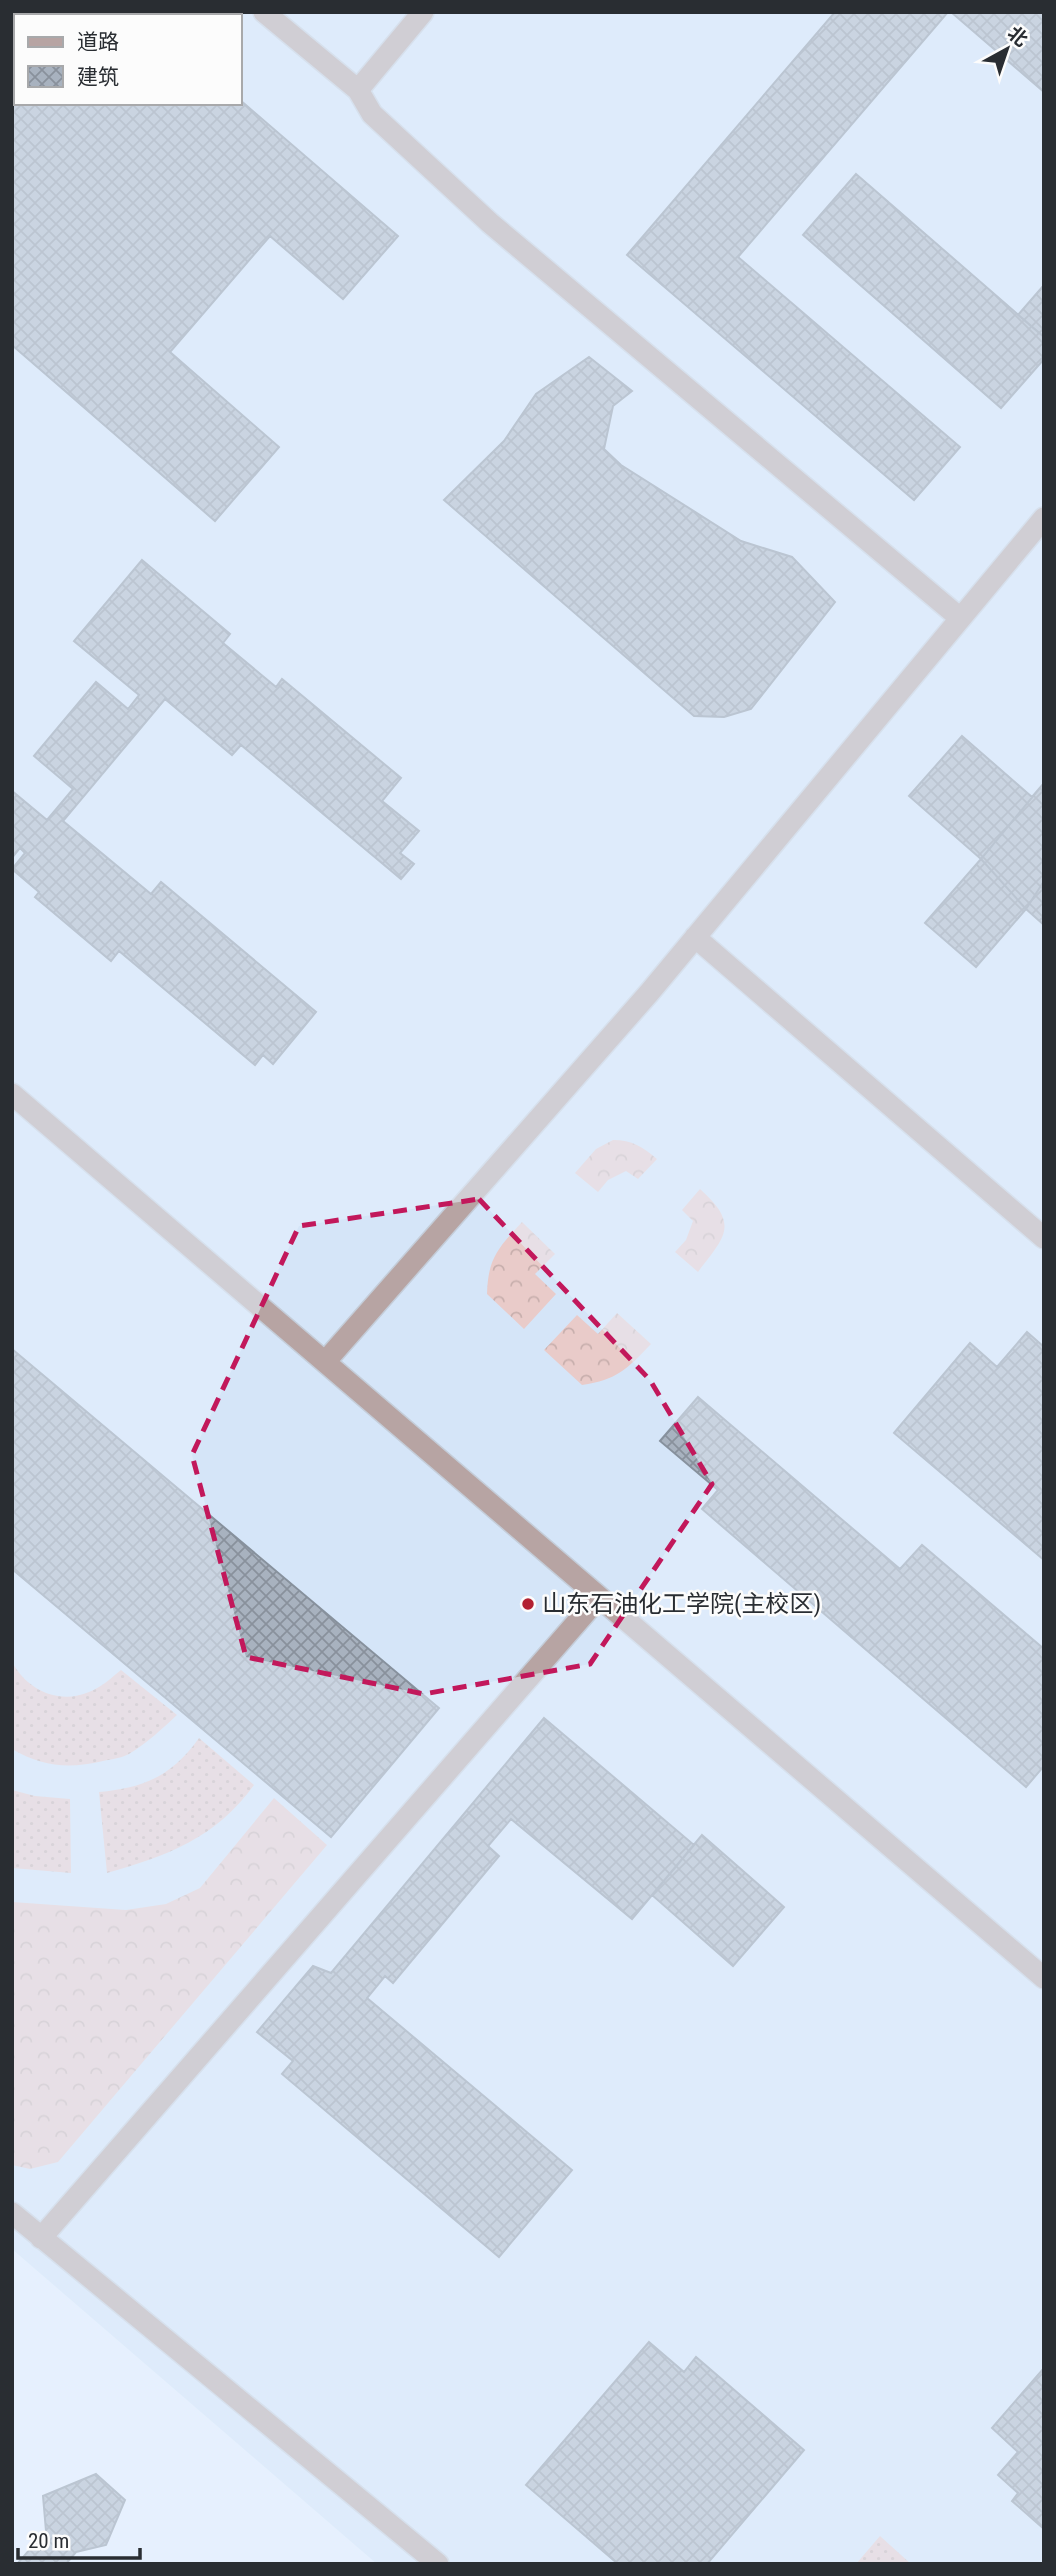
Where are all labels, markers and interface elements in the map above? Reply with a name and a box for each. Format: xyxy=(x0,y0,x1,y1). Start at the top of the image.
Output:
legend xyxy=(14,14,242,105)
north arrow xyxy=(972,14,1042,84)
text: 北 xyxy=(1003,21,1032,51)
text: 道路 xyxy=(77,30,119,54)
text: 建筑 xyxy=(77,65,119,89)
place label: 山东石油化工学院(主校区) xyxy=(542,1590,821,1618)
marker: 山东石油化工学院(主校区) xyxy=(520,1596,536,1612)
scale bar xyxy=(18,2516,140,2560)
text: 20 m xyxy=(28,2529,69,2553)

